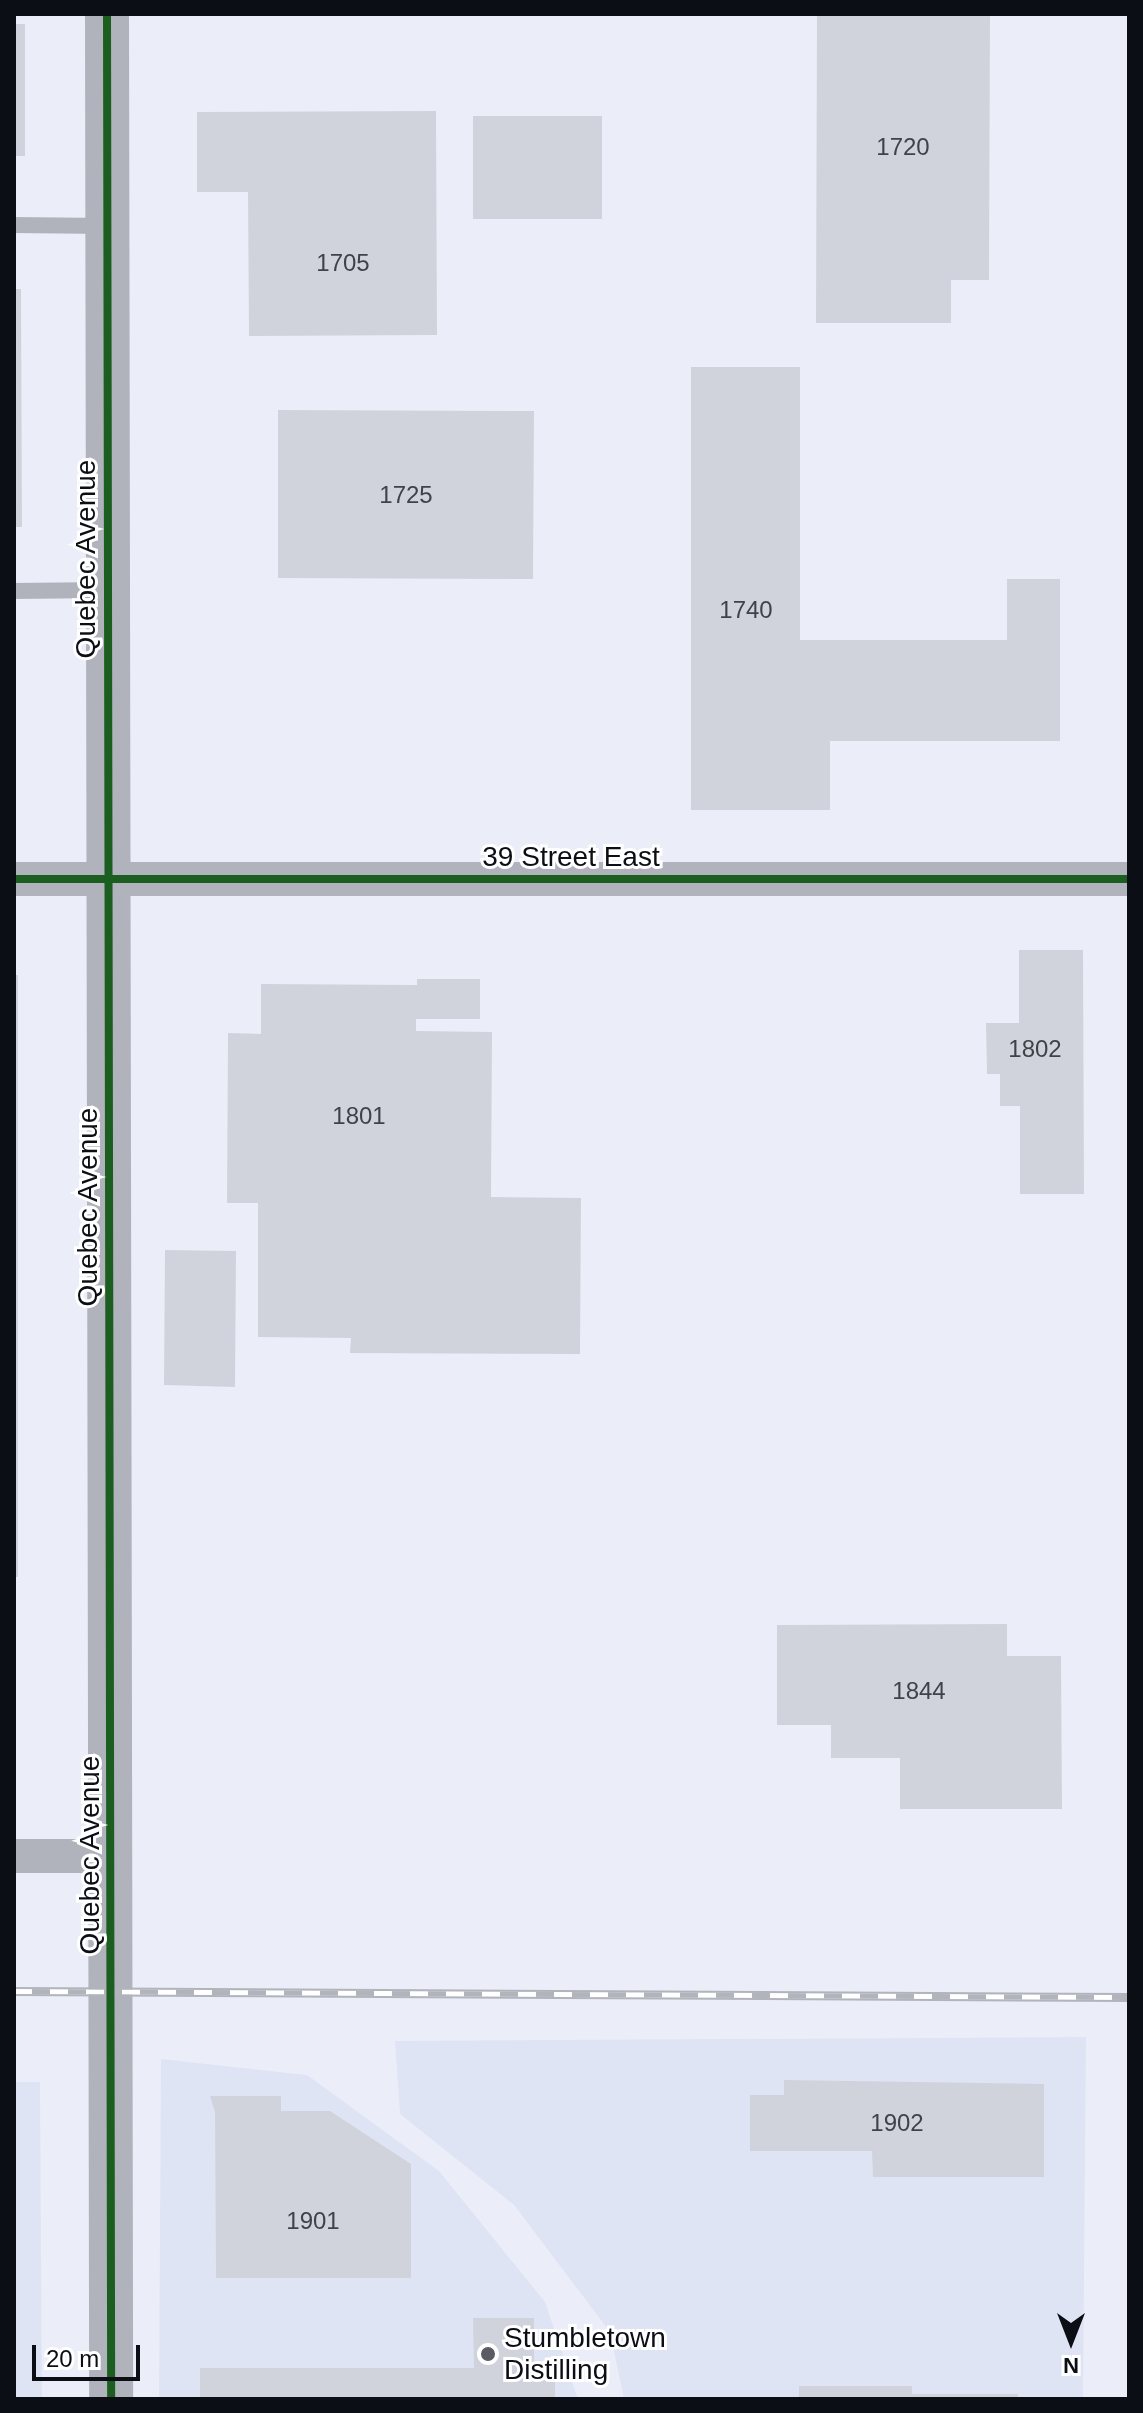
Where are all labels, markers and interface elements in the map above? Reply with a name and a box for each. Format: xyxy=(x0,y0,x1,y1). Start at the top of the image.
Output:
house number: 1720 xyxy=(876,133,930,161)
house number: 1705 xyxy=(316,249,370,277)
street label: Quebec Avenue xyxy=(69,459,103,659)
house number: 1725 xyxy=(379,481,433,509)
house number: 1740 xyxy=(719,596,773,624)
street label: 39 Street East xyxy=(482,840,660,874)
house number: 1802 xyxy=(1008,1035,1062,1063)
house number: 1801 xyxy=(332,1102,386,1130)
street label: Quebec Avenue xyxy=(71,1107,105,1307)
house number: 1844 xyxy=(892,1677,946,1705)
street label: Quebec Avenue xyxy=(73,1755,107,1955)
house number: 1902 xyxy=(870,2109,924,2137)
house number: 1901 xyxy=(286,2207,340,2235)
north arrow xyxy=(1031,2301,1111,2381)
place label: Stumbletown Distilling xyxy=(504,2321,666,2387)
scale bar xyxy=(36,2329,144,2379)
text: 20 m xyxy=(46,2345,99,2372)
marker: Stumbletown Distilling xyxy=(479,2345,497,2363)
text: N xyxy=(1063,2353,1079,2378)

